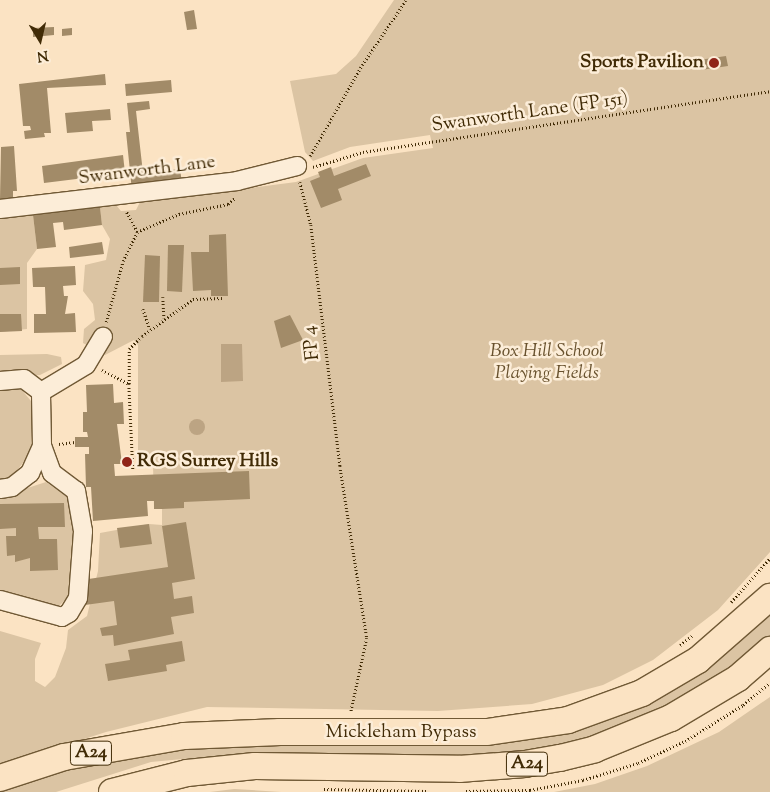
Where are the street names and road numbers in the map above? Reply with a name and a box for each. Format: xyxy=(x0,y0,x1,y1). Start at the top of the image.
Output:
street label: Swanworth Lane (FP 151) xyxy=(430,88,630,138)
street label: Swanworth Lane xyxy=(77,151,217,191)
street label: FP 4 xyxy=(299,324,325,362)
street label: Mickleham Bypass xyxy=(326,722,476,744)
road number: A24 xyxy=(70,738,112,768)
road number: A24 xyxy=(506,749,548,780)

